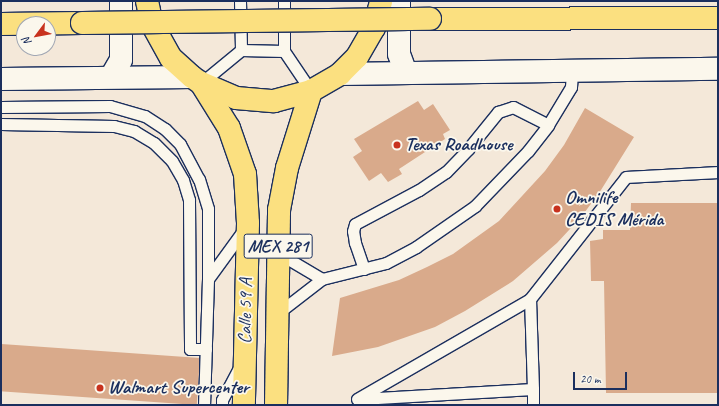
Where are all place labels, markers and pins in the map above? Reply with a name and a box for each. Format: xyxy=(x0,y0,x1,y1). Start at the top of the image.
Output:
place label: Texas Roadhouse xyxy=(405,134,512,156)
marker: Texas Roadhouse xyxy=(392,140,402,150)
place label: Omnilife CEDIS Mérida xyxy=(565,187,663,231)
marker: Omnilife CEDIS Mérida xyxy=(552,204,562,214)
place label: Walmart Supercenter xyxy=(108,377,249,399)
marker: Walmart Supercenter xyxy=(95,383,105,393)

